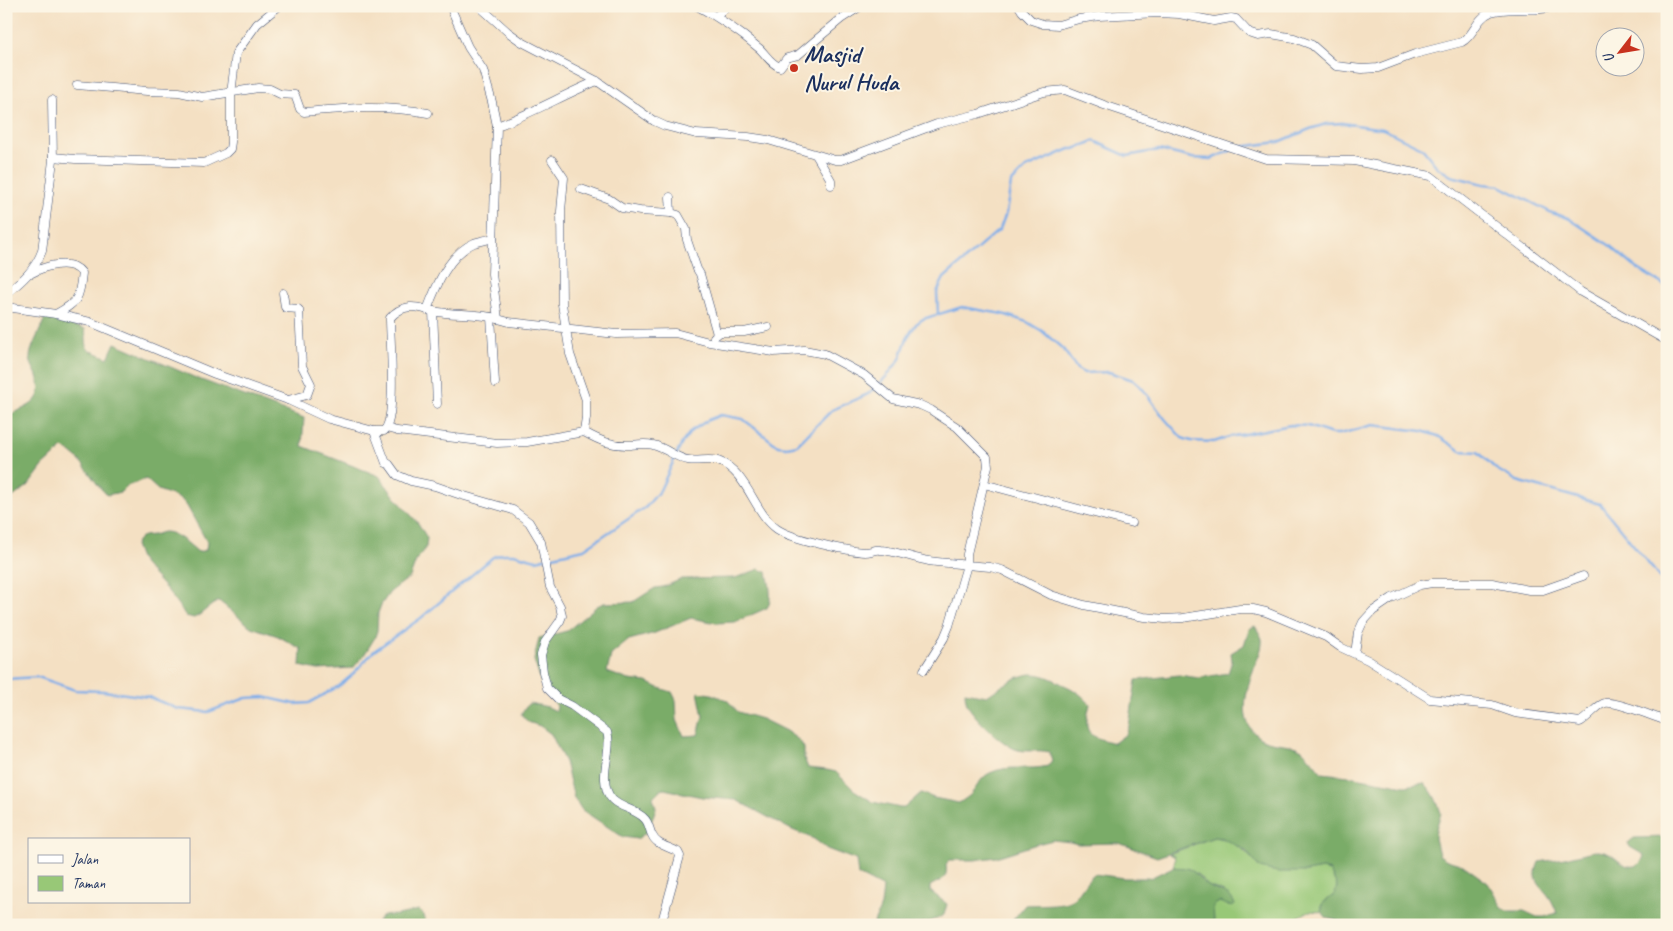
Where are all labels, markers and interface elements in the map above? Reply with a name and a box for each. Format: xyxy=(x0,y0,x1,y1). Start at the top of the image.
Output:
north arrow xyxy=(1596,28,1646,78)
place label: Masjid Nurul Huda xyxy=(804,39,901,97)
text: U xyxy=(1599,48,1618,66)
marker: Masjid Nurul Huda xyxy=(788,62,800,74)
legend xyxy=(28,838,190,904)
text: Jalan xyxy=(71,850,99,869)
text: Taman xyxy=(72,874,105,893)

